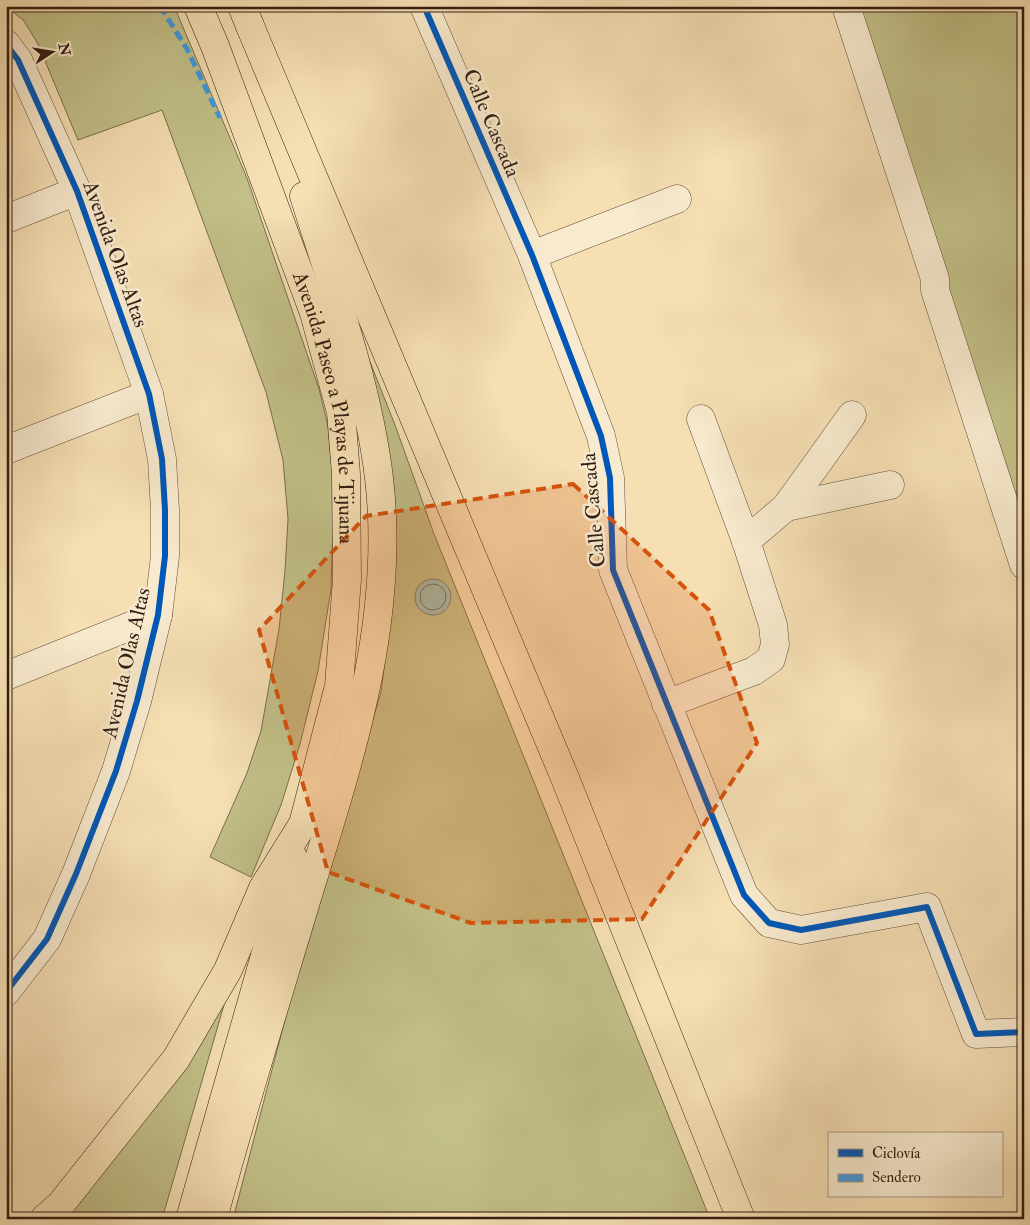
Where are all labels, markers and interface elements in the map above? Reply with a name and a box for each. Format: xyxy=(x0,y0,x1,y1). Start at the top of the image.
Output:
north arrow xyxy=(28,28,78,78)
text: N xyxy=(54,41,74,58)
street label: Calle Cascada xyxy=(457,65,527,182)
street label: Avenida Olas Altas xyxy=(76,176,155,331)
street label: Avenida Paseo a Playas de Tijuana xyxy=(285,267,360,544)
street label: Calle Cascada xyxy=(575,451,612,568)
street label: Avenida Olas Altas xyxy=(96,585,157,742)
legend xyxy=(828,1132,1002,1198)
text: Ciclovía xyxy=(872,1144,921,1163)
text: Sendero xyxy=(872,1168,921,1187)

